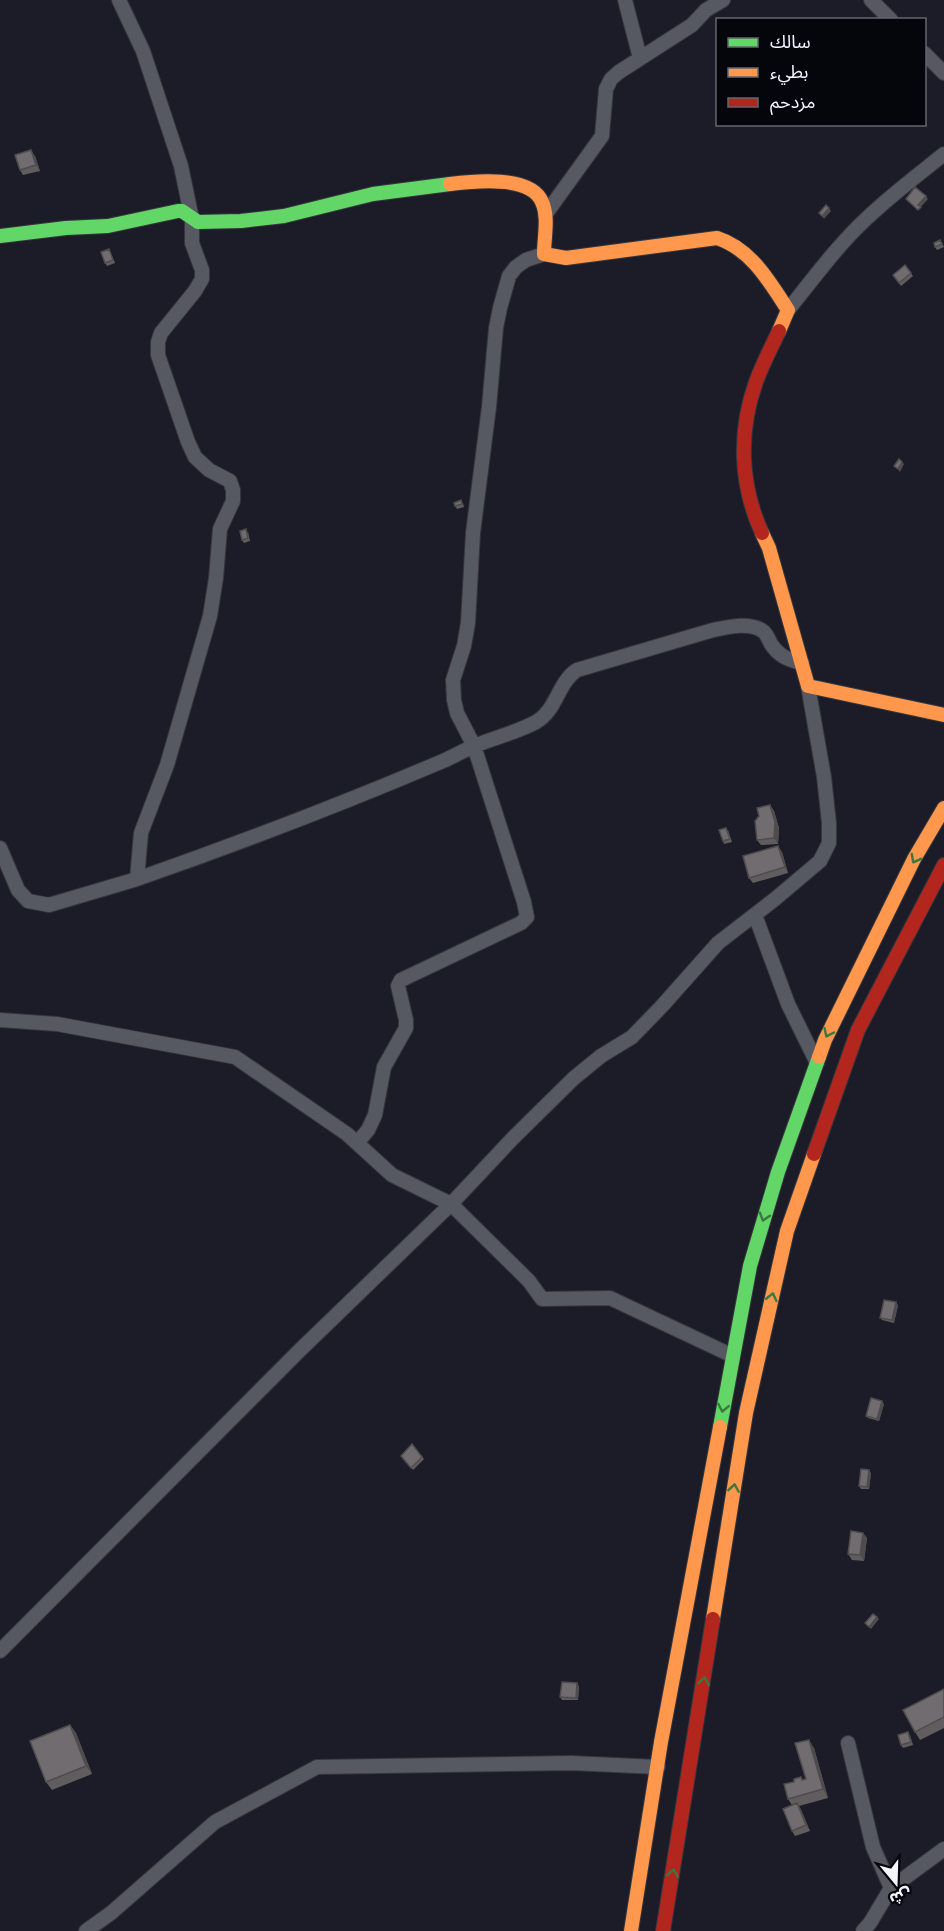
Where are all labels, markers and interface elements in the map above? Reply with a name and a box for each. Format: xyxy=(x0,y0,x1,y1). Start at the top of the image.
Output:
legend xyxy=(716,18,926,126)
text: سالك xyxy=(770,29,811,54)
text: بطيء xyxy=(770,59,808,85)
text: مزدحم xyxy=(770,89,815,115)
one-way arrow xyxy=(911,852,922,863)
one-way arrow xyxy=(824,1027,836,1038)
one-way arrow xyxy=(759,1211,771,1222)
one-way arrow xyxy=(765,1292,778,1302)
one-way arrow xyxy=(717,1403,730,1413)
one-way arrow xyxy=(728,1483,740,1493)
one-way arrow xyxy=(697,1676,709,1685)
north arrow xyxy=(866,1853,926,1913)
one-way arrow xyxy=(666,1869,679,1879)
text: ش xyxy=(887,1883,915,1911)

